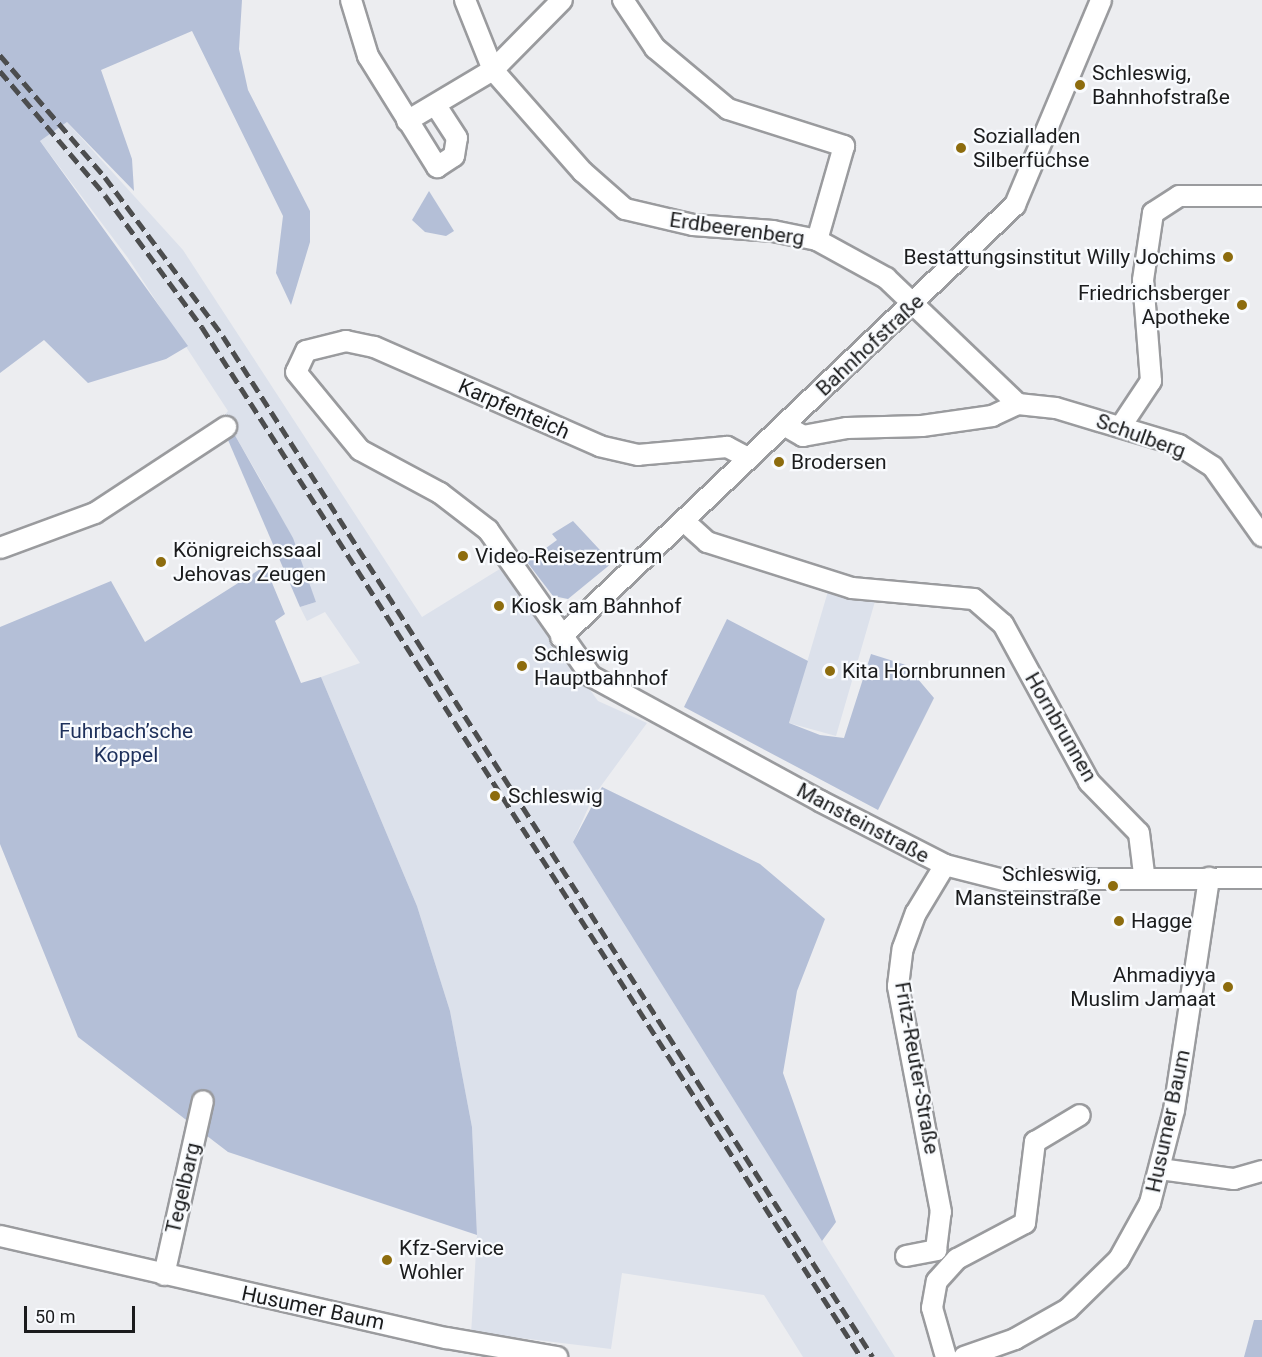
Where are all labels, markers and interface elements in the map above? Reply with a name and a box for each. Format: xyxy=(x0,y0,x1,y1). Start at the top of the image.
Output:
place label: Schleswig, Bahnhofstraße xyxy=(1092,60,1230,110)
marker: Schleswig, Bahnhofstraße xyxy=(1073,78,1087,92)
place label: Sozialladen Silberfüchse xyxy=(973,123,1089,173)
marker: Sozialladen Silberfüchse xyxy=(954,141,968,155)
street label: Erdbeerenberg xyxy=(668,207,806,251)
place label: Bestattungsinstitut Willy Jochims xyxy=(903,244,1216,270)
marker: Bestattungsinstitut Willy Jochims xyxy=(1221,250,1235,264)
place label: Friedrichsberger Apotheke xyxy=(1078,280,1230,330)
street label: Bahnhofstraße xyxy=(811,289,929,401)
marker: Friedrichsberger Apotheke xyxy=(1235,298,1249,312)
street label: Karpfenteich xyxy=(455,373,573,445)
street label: Schulberg xyxy=(1093,408,1189,464)
place label: Brodersen xyxy=(791,449,887,475)
marker: Brodersen xyxy=(772,455,786,469)
place label: Königreichssaal Jehovas Zeugen xyxy=(173,537,326,587)
place label: Video-Reisezentrum xyxy=(475,543,662,569)
marker: Video-Reisezentrum xyxy=(456,549,470,563)
marker: Königreichssaal Jehovas Zeugen xyxy=(154,555,168,569)
place label: Kiosk am Bahnhof xyxy=(511,593,682,619)
marker: Kiosk am Bahnhof xyxy=(492,599,506,613)
place label: Schleswig Hauptbahnhof xyxy=(534,641,668,691)
place label: Kita Hornbrunnen xyxy=(842,658,1006,684)
marker: Schleswig Hauptbahnhof xyxy=(515,659,529,673)
marker: Kita Hornbrunnen xyxy=(823,664,837,678)
street label: Hornbrunnen xyxy=(1020,668,1102,786)
park label: Fuhrbach’sche Koppel xyxy=(59,718,193,768)
street label: Mansteinstraße xyxy=(792,778,934,868)
place label: Schleswig xyxy=(508,783,603,809)
marker: Schleswig xyxy=(486,787,504,805)
place label: Schleswig, Mansteinstraße xyxy=(955,861,1101,911)
marker: Schleswig, Mansteinstraße xyxy=(1106,879,1120,893)
place label: Hagge xyxy=(1131,908,1192,934)
marker: Hagge xyxy=(1112,914,1126,928)
place label: Ahmadiyya Muslim Jamaat xyxy=(1070,962,1216,1012)
street label: Fritz-Reuter-Straße xyxy=(889,980,945,1156)
marker: Ahmadiyya Muslim Jamaat xyxy=(1221,980,1235,994)
street label: Husumer Baum xyxy=(1141,1047,1195,1195)
street label: Tegelbarg xyxy=(160,1140,206,1236)
place label: Kfz-Service Wohler xyxy=(399,1235,504,1285)
marker: Kfz-Service Wohler xyxy=(380,1253,394,1267)
street label: Husumer Baum xyxy=(239,1281,387,1335)
scale bar xyxy=(27,1294,138,1332)
text: 50 m xyxy=(35,1306,75,1327)

